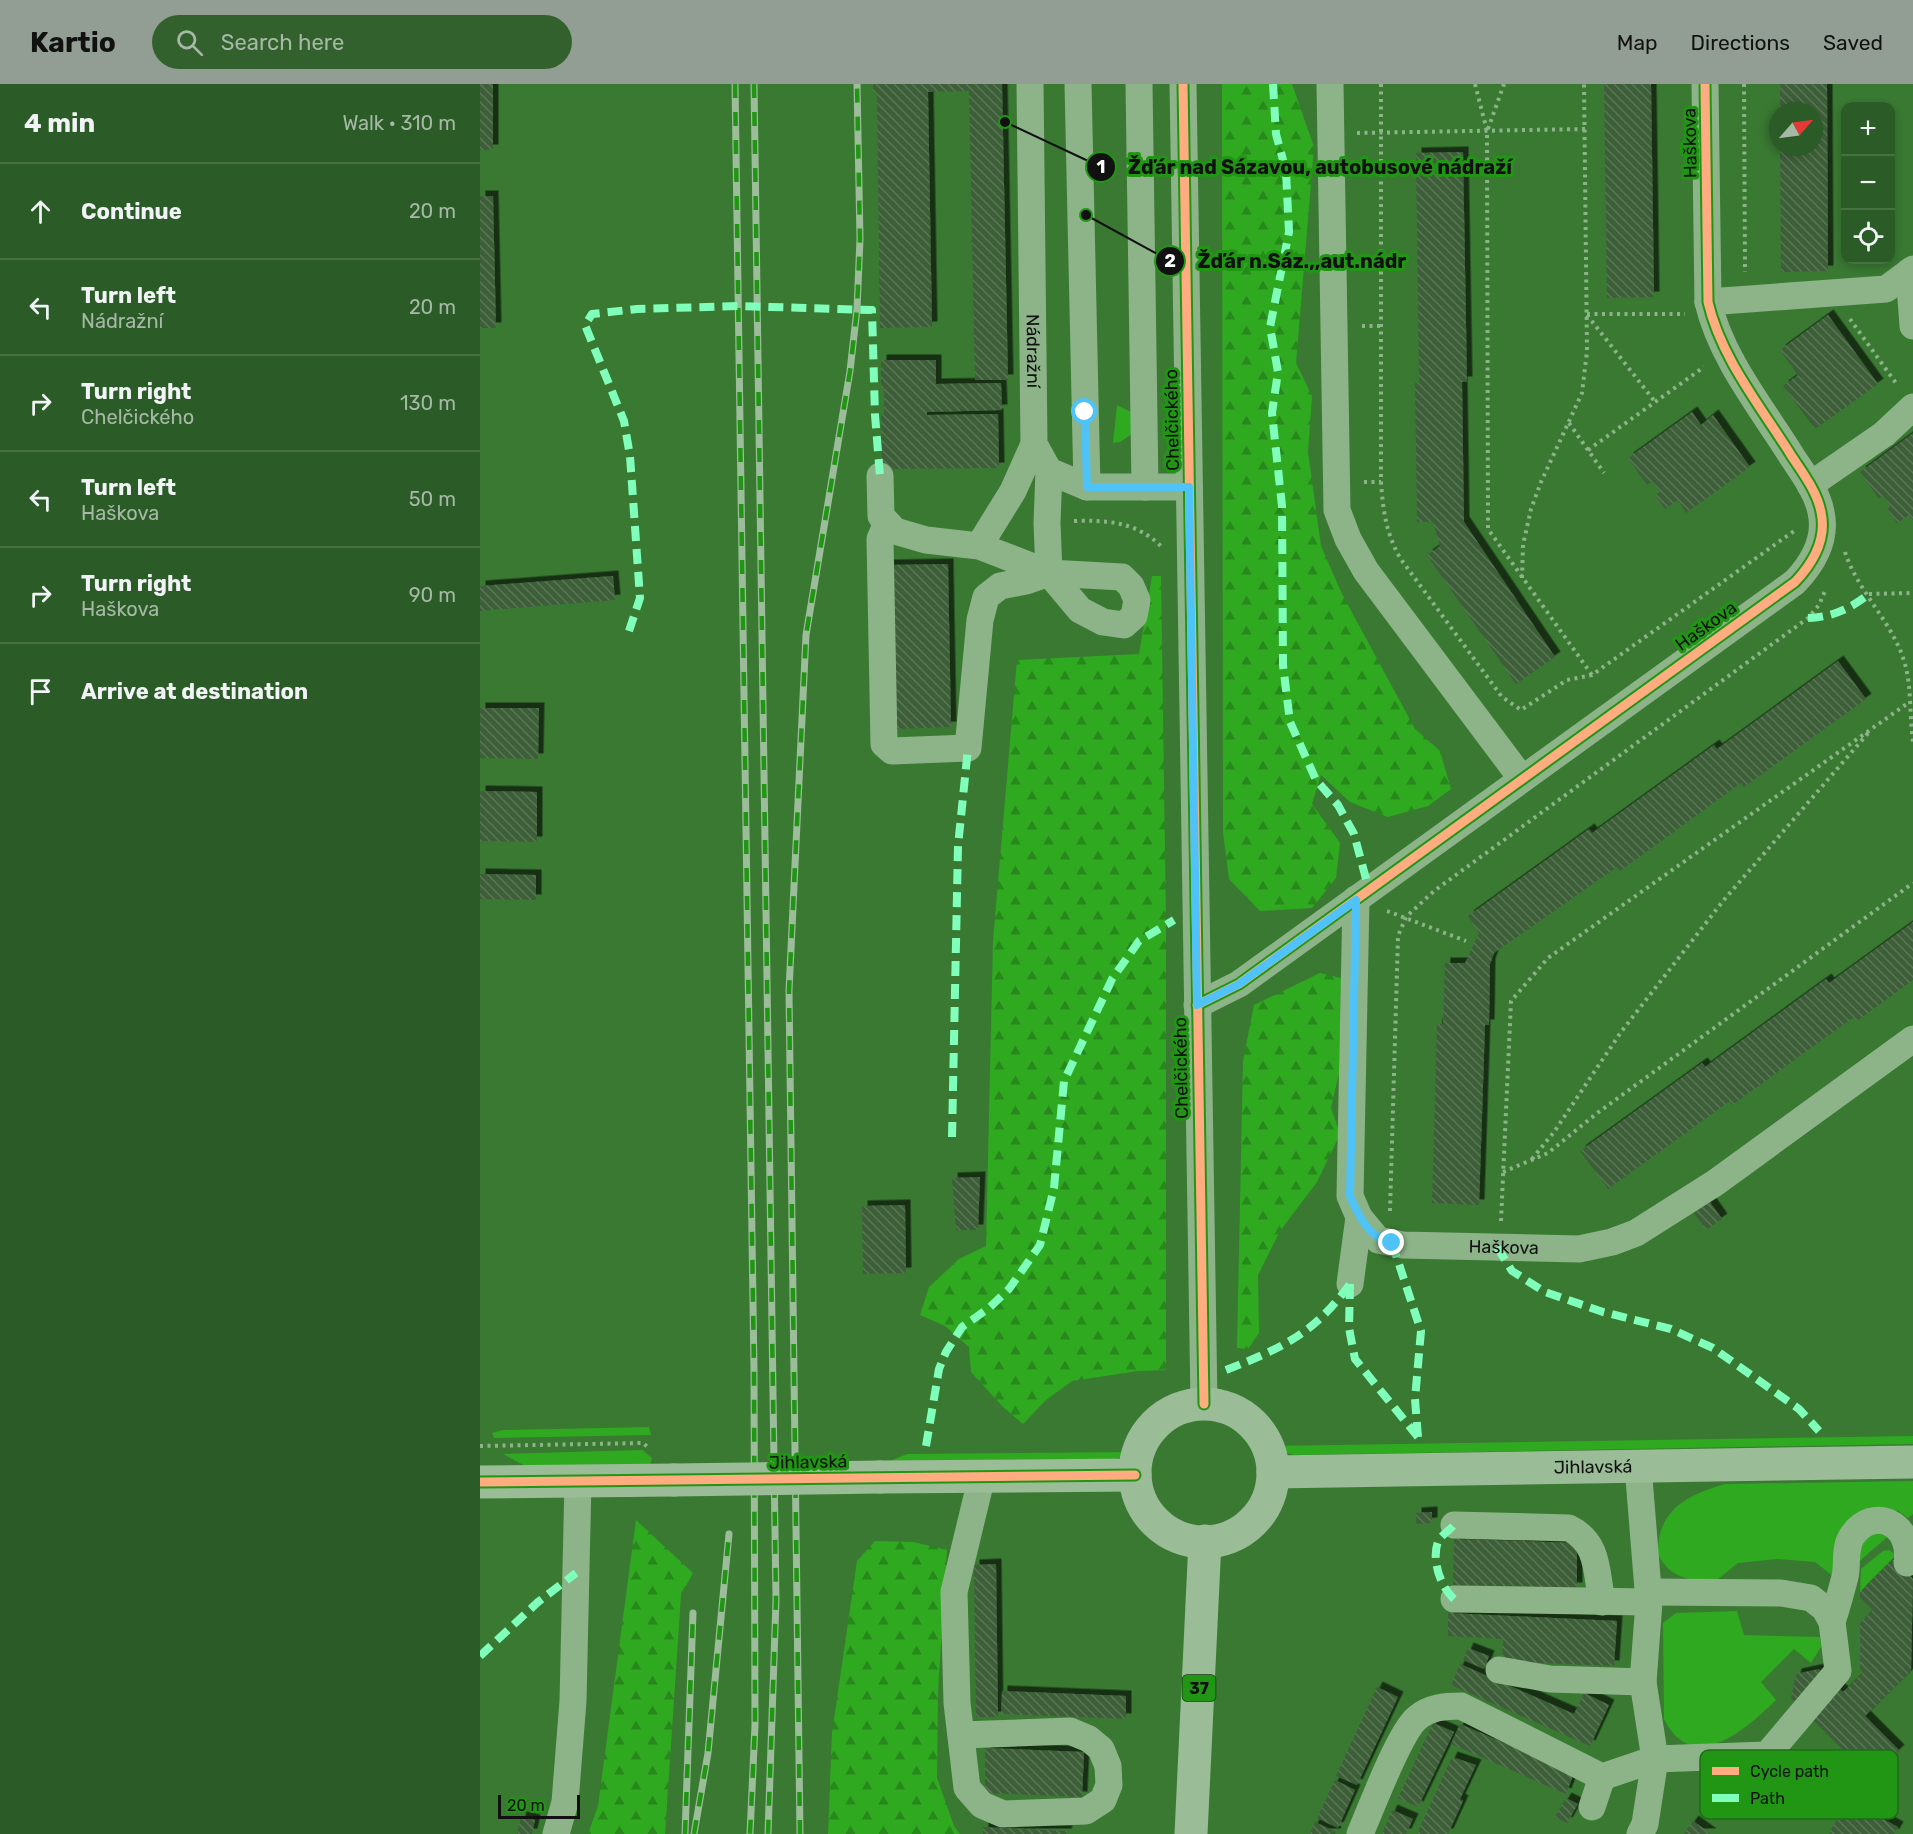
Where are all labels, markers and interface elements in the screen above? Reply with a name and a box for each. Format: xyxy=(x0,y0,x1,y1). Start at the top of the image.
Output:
search box xyxy=(152,15,572,69)
text: Kartio xyxy=(30,26,116,59)
icon: search xyxy=(173,26,206,59)
text: Search here xyxy=(221,29,344,56)
text: Map xyxy=(1617,30,1658,55)
text: Directions xyxy=(1691,30,1790,55)
text: Saved xyxy=(1823,30,1883,55)
north arrow xyxy=(1769,102,1823,156)
map controls xyxy=(1841,102,1895,264)
button: + xyxy=(1841,102,1895,156)
text: 4 min xyxy=(24,108,95,139)
street label: Haškova xyxy=(1678,108,1702,178)
text: Walk · 310 m xyxy=(342,111,456,135)
callout: Žďár nad Sázavou, autobusové nádraží xyxy=(1086,148,1524,186)
text: Žďár nad Sázavou, autobusové nádraží xyxy=(1128,155,1513,179)
text: 1 xyxy=(1097,156,1105,178)
button: − xyxy=(1841,156,1895,210)
icon: ahead xyxy=(24,195,57,228)
text: Continue xyxy=(81,198,182,225)
text: 20 m xyxy=(409,199,456,223)
button: locate xyxy=(1841,210,1895,264)
callout: Žďár n.Sáz.,,aut.nádr xyxy=(1155,242,1418,280)
text: Žďár n.Sáz.,,aut.nádr xyxy=(1198,249,1406,273)
text: 2 xyxy=(1164,250,1176,272)
text: Turn left xyxy=(81,282,176,309)
icon: left xyxy=(24,291,57,324)
text: 20 m xyxy=(409,295,456,319)
text: Nádražní xyxy=(81,309,163,333)
street label: Nádražní xyxy=(1022,314,1044,390)
street label: Chelčického xyxy=(1160,369,1184,471)
text: Turn right xyxy=(81,378,191,405)
icon: right xyxy=(24,387,57,420)
text: 130 m xyxy=(400,391,456,415)
route start xyxy=(1071,398,1097,424)
text: Chelčického xyxy=(81,405,194,429)
text: Turn left xyxy=(81,474,176,501)
icon: left xyxy=(24,483,57,516)
text: 50 m xyxy=(409,487,456,511)
text: Haškova xyxy=(81,501,159,525)
text: Turn right xyxy=(81,570,191,597)
icon: right xyxy=(24,579,57,612)
text: 90 m xyxy=(409,583,456,607)
street label: Haškova xyxy=(1671,596,1741,656)
text: Haškova xyxy=(81,597,159,621)
icon: arrive xyxy=(24,675,57,708)
text: Arrive at destination xyxy=(81,678,308,705)
street label: Chelčického xyxy=(1169,1017,1193,1119)
route end xyxy=(1378,1229,1404,1255)
street label: Haškova xyxy=(1468,1235,1539,1259)
street label: Jihlavská xyxy=(768,1450,848,1474)
street label: Jihlavská xyxy=(1553,1455,1633,1479)
road number: 37 xyxy=(1182,1675,1216,1701)
legend xyxy=(1700,1750,1898,1819)
text: Cycle path xyxy=(1750,1762,1829,1781)
text: Path xyxy=(1750,1789,1785,1808)
scale bar xyxy=(498,1792,580,1820)
text: 20 m xyxy=(507,1796,545,1815)

